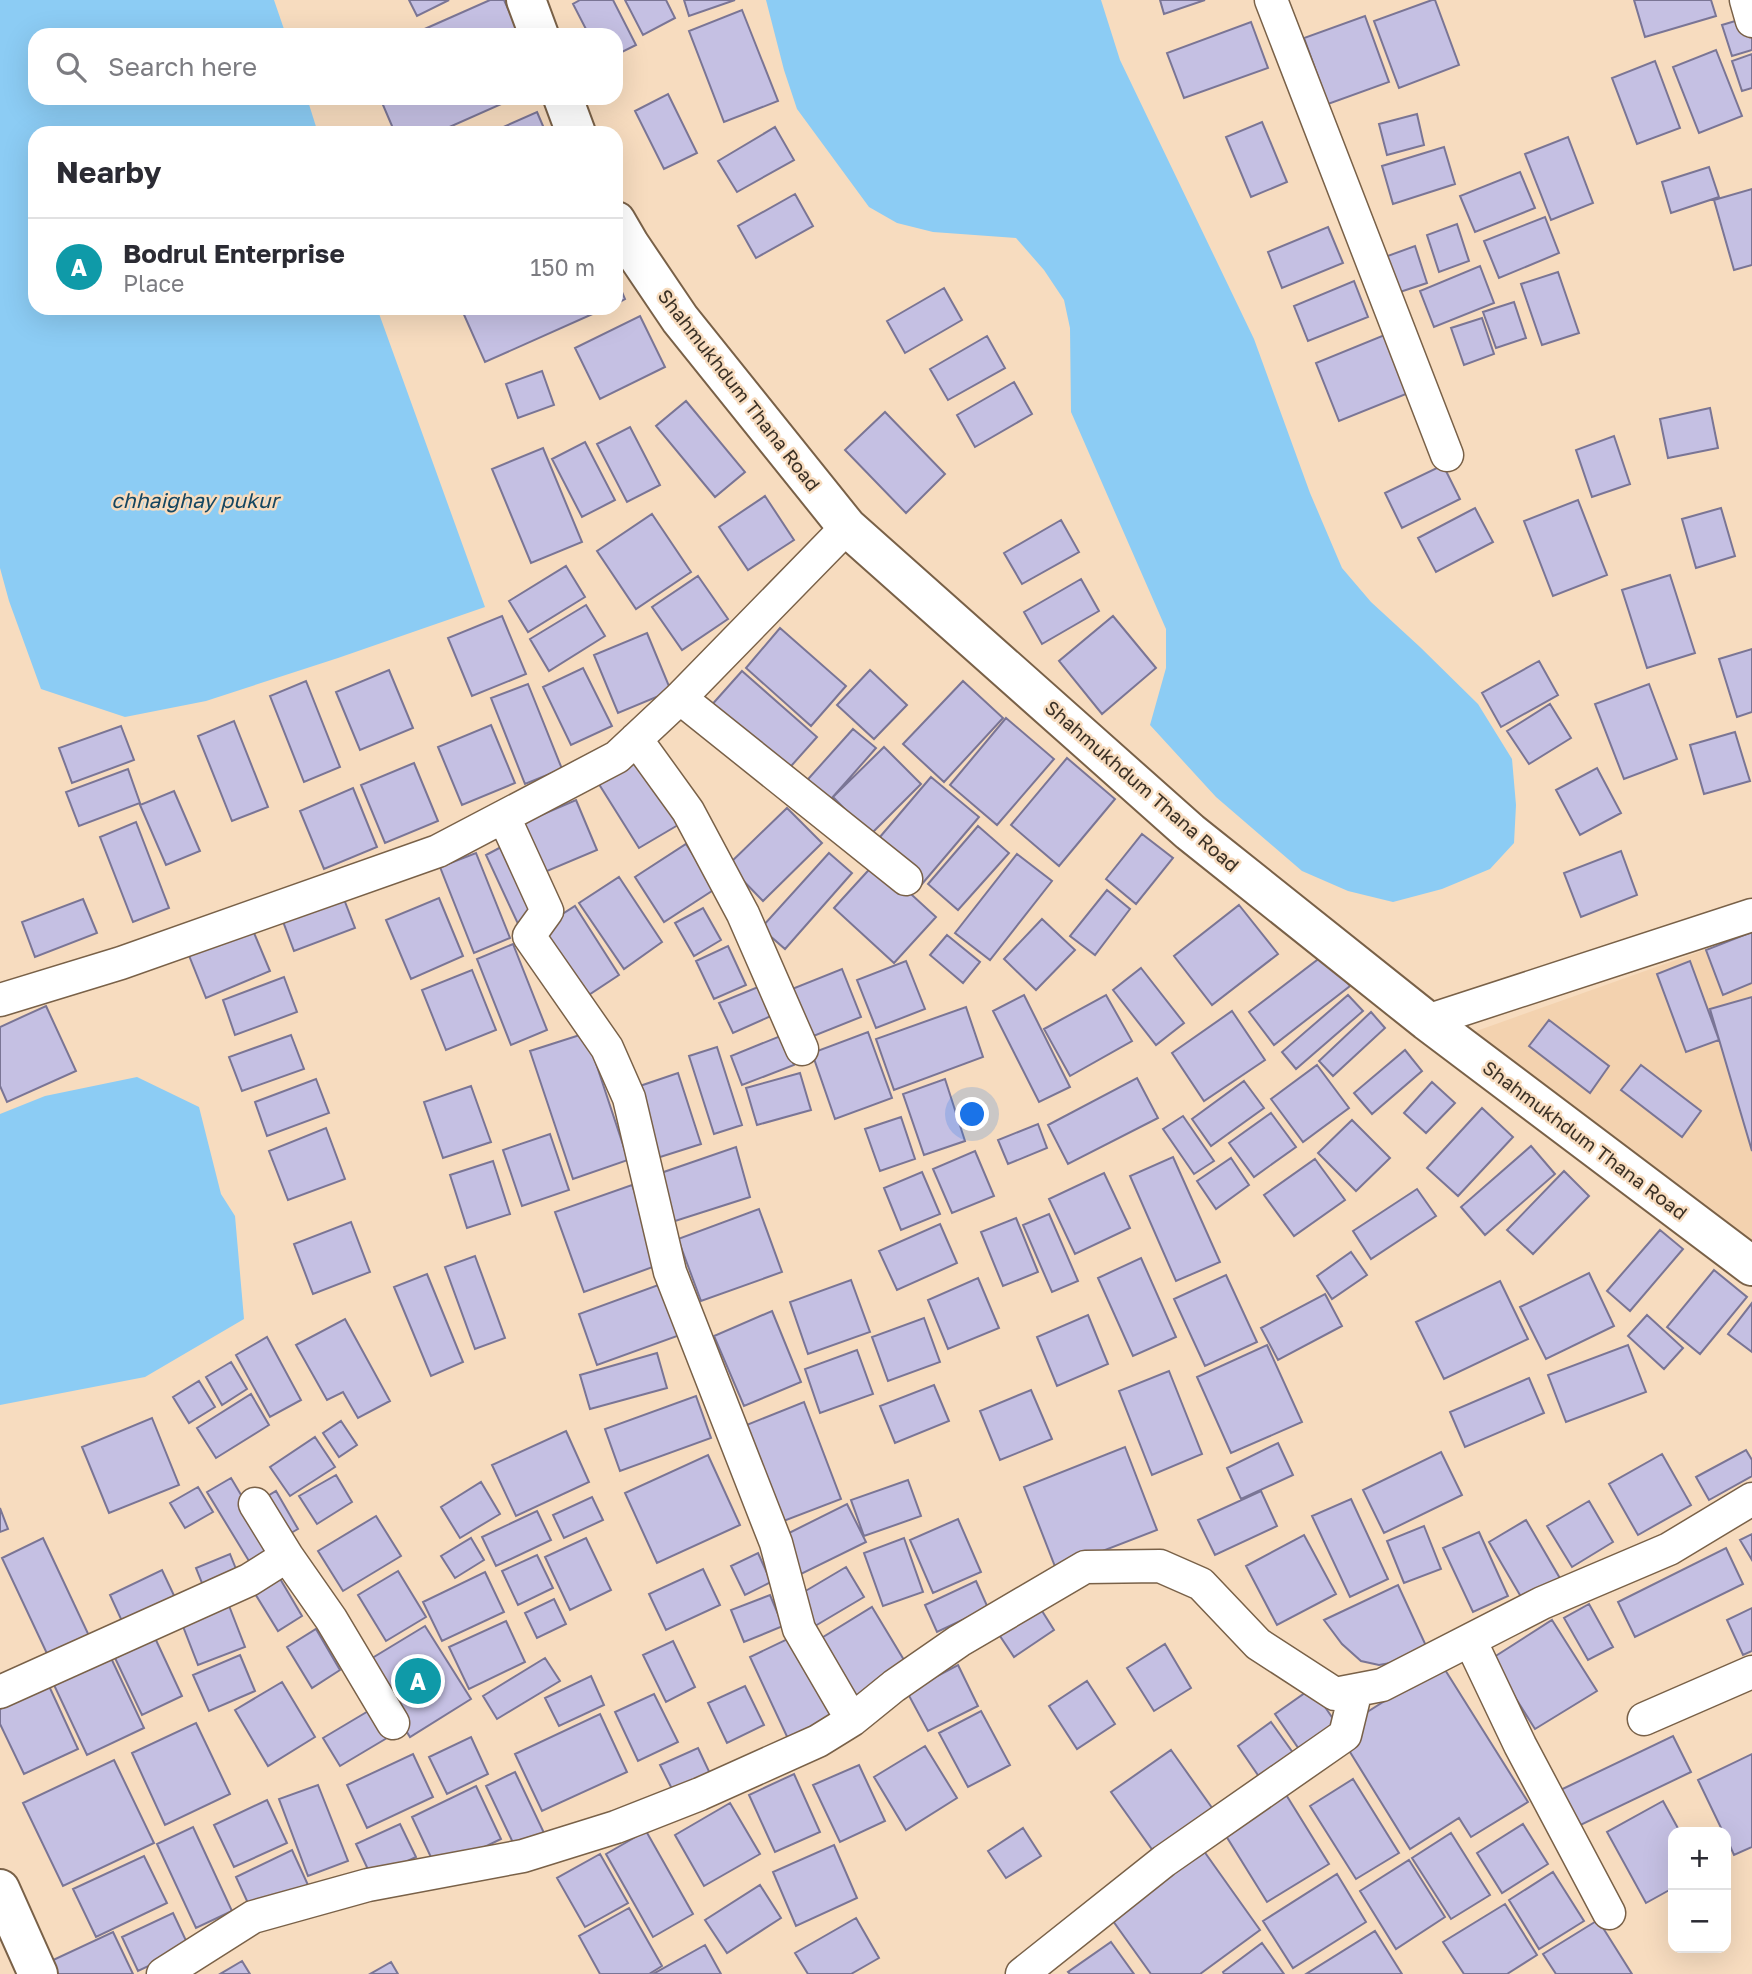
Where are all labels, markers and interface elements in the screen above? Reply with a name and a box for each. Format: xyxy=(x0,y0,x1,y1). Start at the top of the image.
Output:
search box xyxy=(28,28,623,105)
icon: search xyxy=(52,48,90,86)
text: Search here xyxy=(108,51,257,82)
text: Nearby xyxy=(56,154,161,190)
text: Bodrul Enterprise xyxy=(123,238,345,269)
text: A xyxy=(71,253,87,281)
text: 150 m xyxy=(530,253,595,281)
text: Place xyxy=(123,269,184,297)
street label: Shahmukhdum Thana Road xyxy=(653,284,825,495)
water label: chhaighay pukur xyxy=(111,487,282,513)
street label: Shahmukhdum Thana Road xyxy=(1041,695,1244,876)
street label: Shahmukhdum Thana Road xyxy=(1479,1055,1692,1224)
your location xyxy=(955,1097,989,1131)
pin: A xyxy=(395,1655,441,1707)
map controls xyxy=(1668,1827,1731,1953)
button: + xyxy=(1668,1827,1731,1890)
button: − xyxy=(1668,1890,1731,1953)

